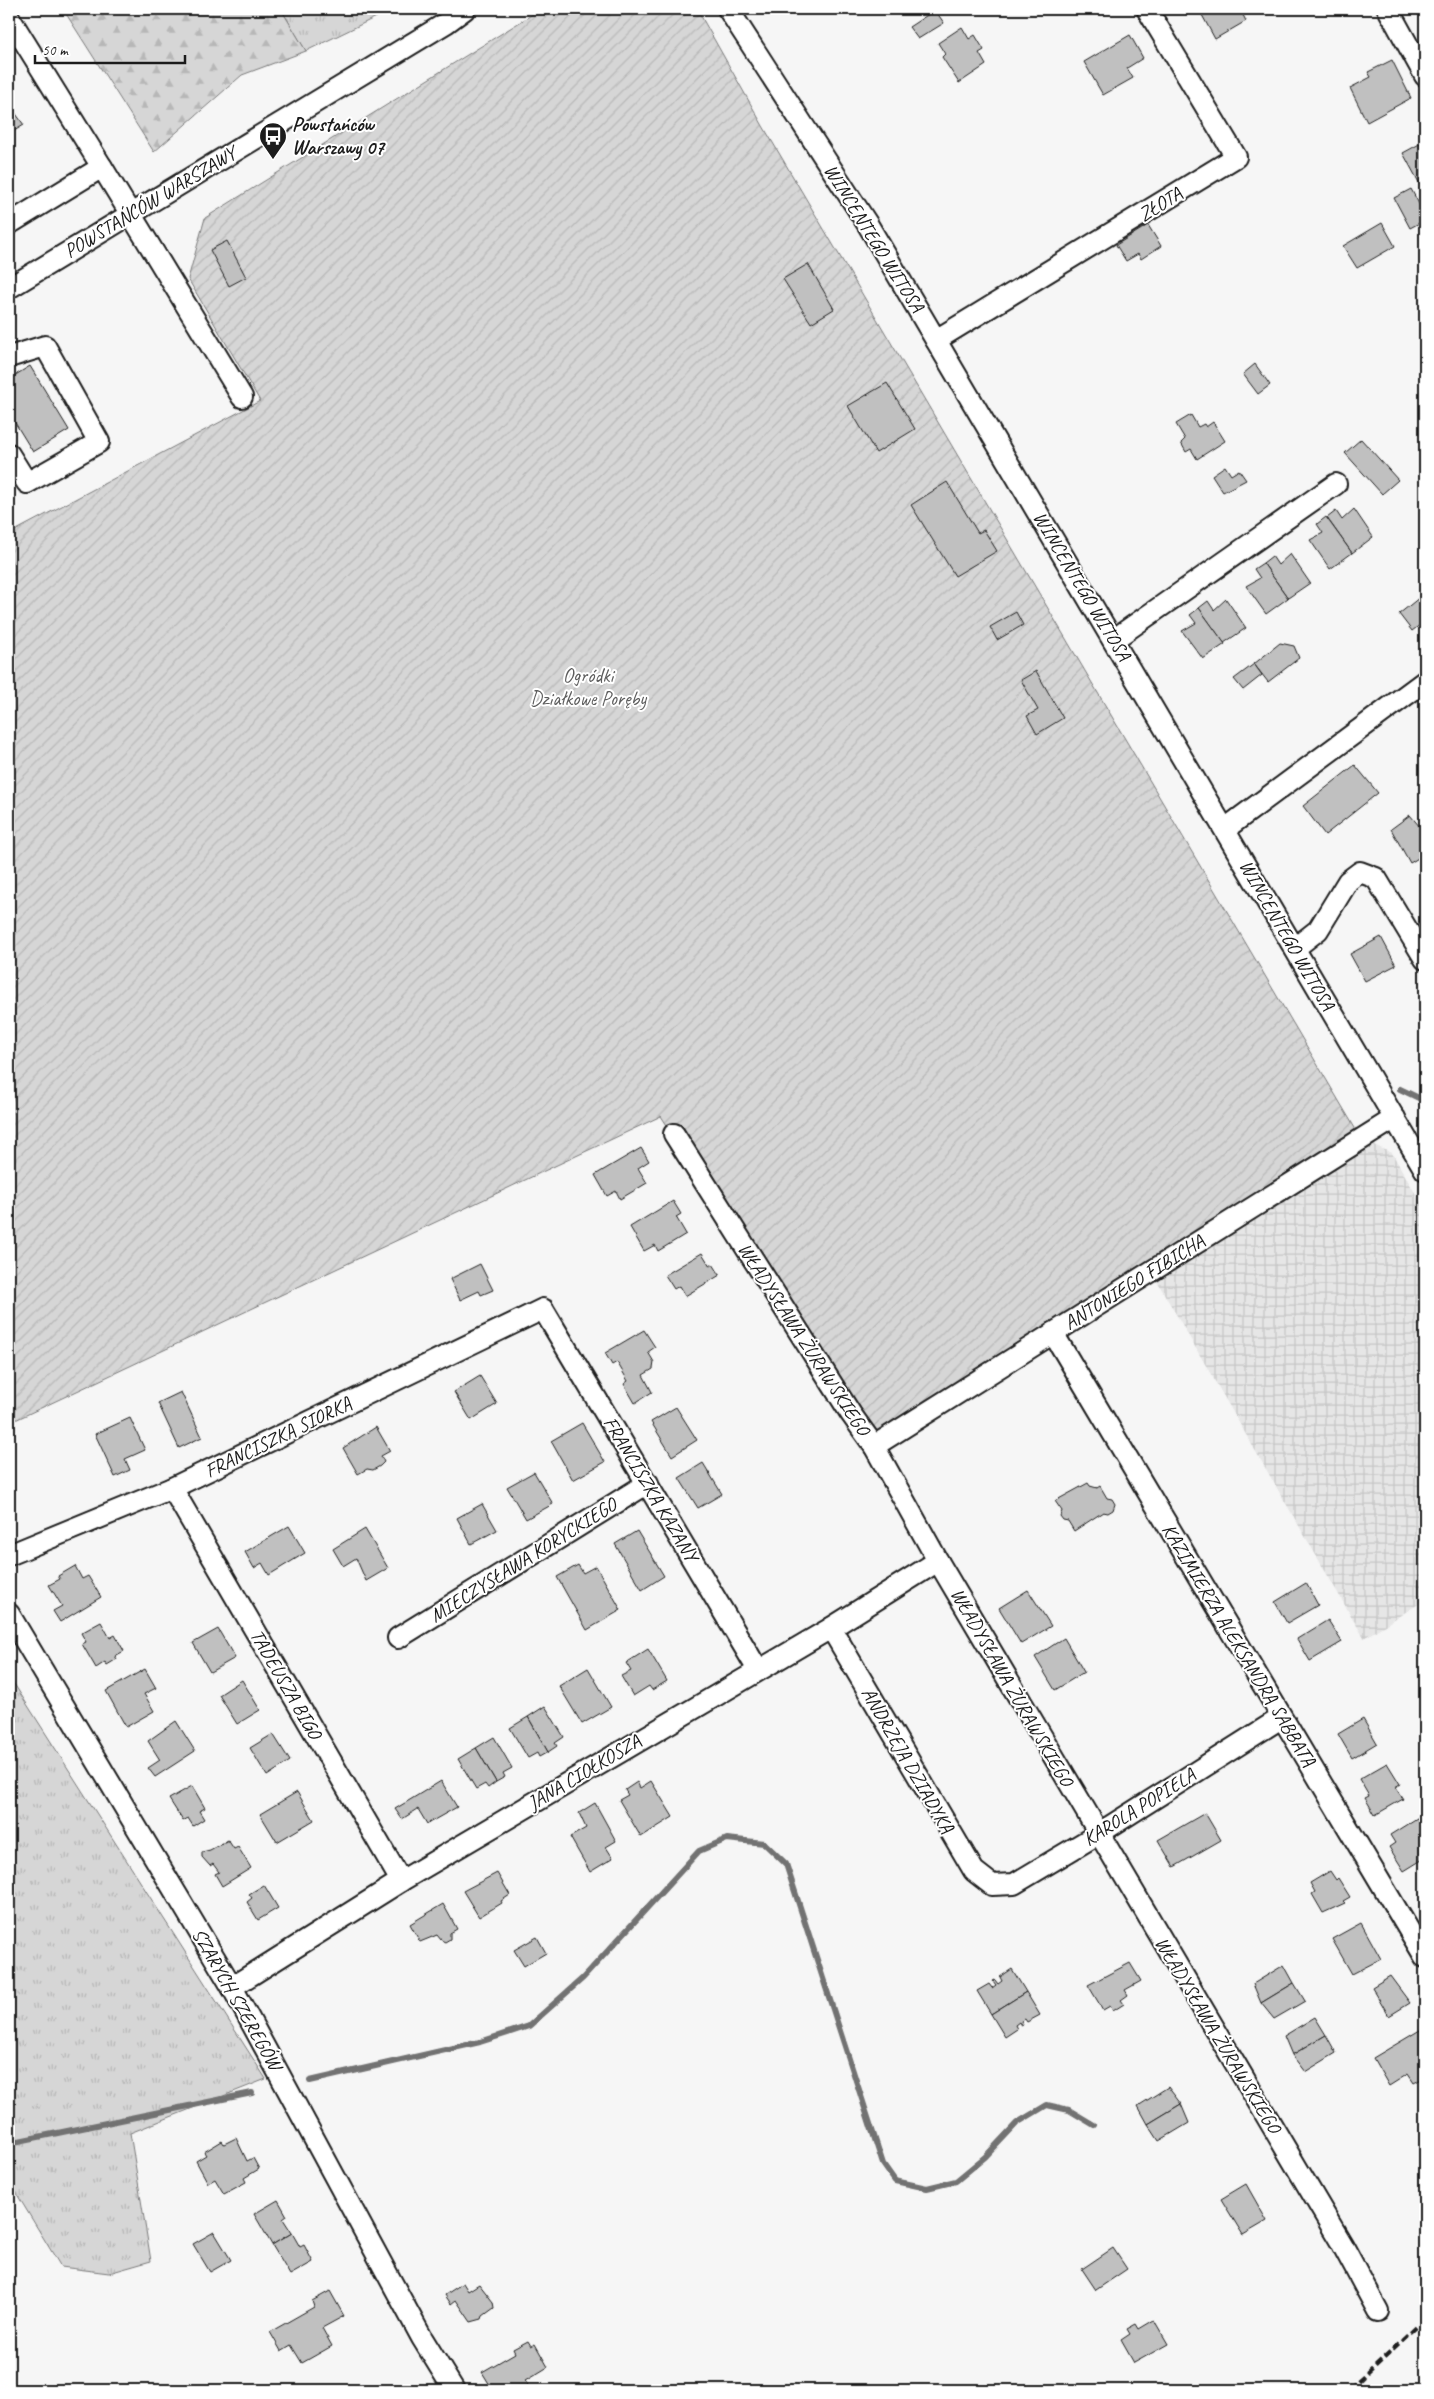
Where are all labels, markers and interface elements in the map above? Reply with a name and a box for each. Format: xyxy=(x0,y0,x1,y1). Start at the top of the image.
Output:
scale bar xyxy=(35,32,185,64)
text: 50 m xyxy=(42,41,69,60)
place label: Powstańców Warszawy 07 xyxy=(292,112,386,161)
bus stop icon: Powstańców Warszawy 07 xyxy=(258,121,288,160)
street label: POWSTAŃCÓW WARSZAWY xyxy=(59,139,244,263)
street label: WINCENTEGO WITOSA xyxy=(818,159,930,317)
street label: ZŁOTA xyxy=(1133,180,1187,227)
street label: WINCENTEGO WITOSA xyxy=(1028,507,1137,666)
park label: Ogródki Działkowe Poręby xyxy=(530,663,647,711)
street label: WINCENTEGO WITOSA xyxy=(1234,855,1341,1016)
street label: ANTONIEGO FIBICHA xyxy=(1059,1228,1210,1335)
street label: WŁADYSŁAWA ŻURAWSKIEGO xyxy=(732,1238,877,1442)
street label: FRANCISZKA SIORKA xyxy=(201,1390,356,1483)
street label: FRANCISZKA KAZANY xyxy=(598,1412,706,1568)
street label: MIECZYSŁAWA KORYCKIEGO xyxy=(425,1491,623,1628)
street label: KAZIMIERZA ALEKSANDRA SABBATA xyxy=(1156,1519,1322,1772)
street label: WŁADYSŁAWA ŻURAWSKIEGO xyxy=(945,1584,1080,1792)
street label: TADEUSZA BIGO xyxy=(245,1625,328,1745)
street label: ANDRZEJA DZIADYKA xyxy=(856,1682,960,1838)
street label: JANA CIOŁKOSZA xyxy=(522,1728,646,1816)
street label: KAROLA POPIELA xyxy=(1078,1762,1201,1852)
street label: SZARYCH SZEREGÓW xyxy=(186,1924,289,2077)
street label: WŁADYSŁAWA ŻURAWSKIEGO xyxy=(1149,1932,1288,2139)

